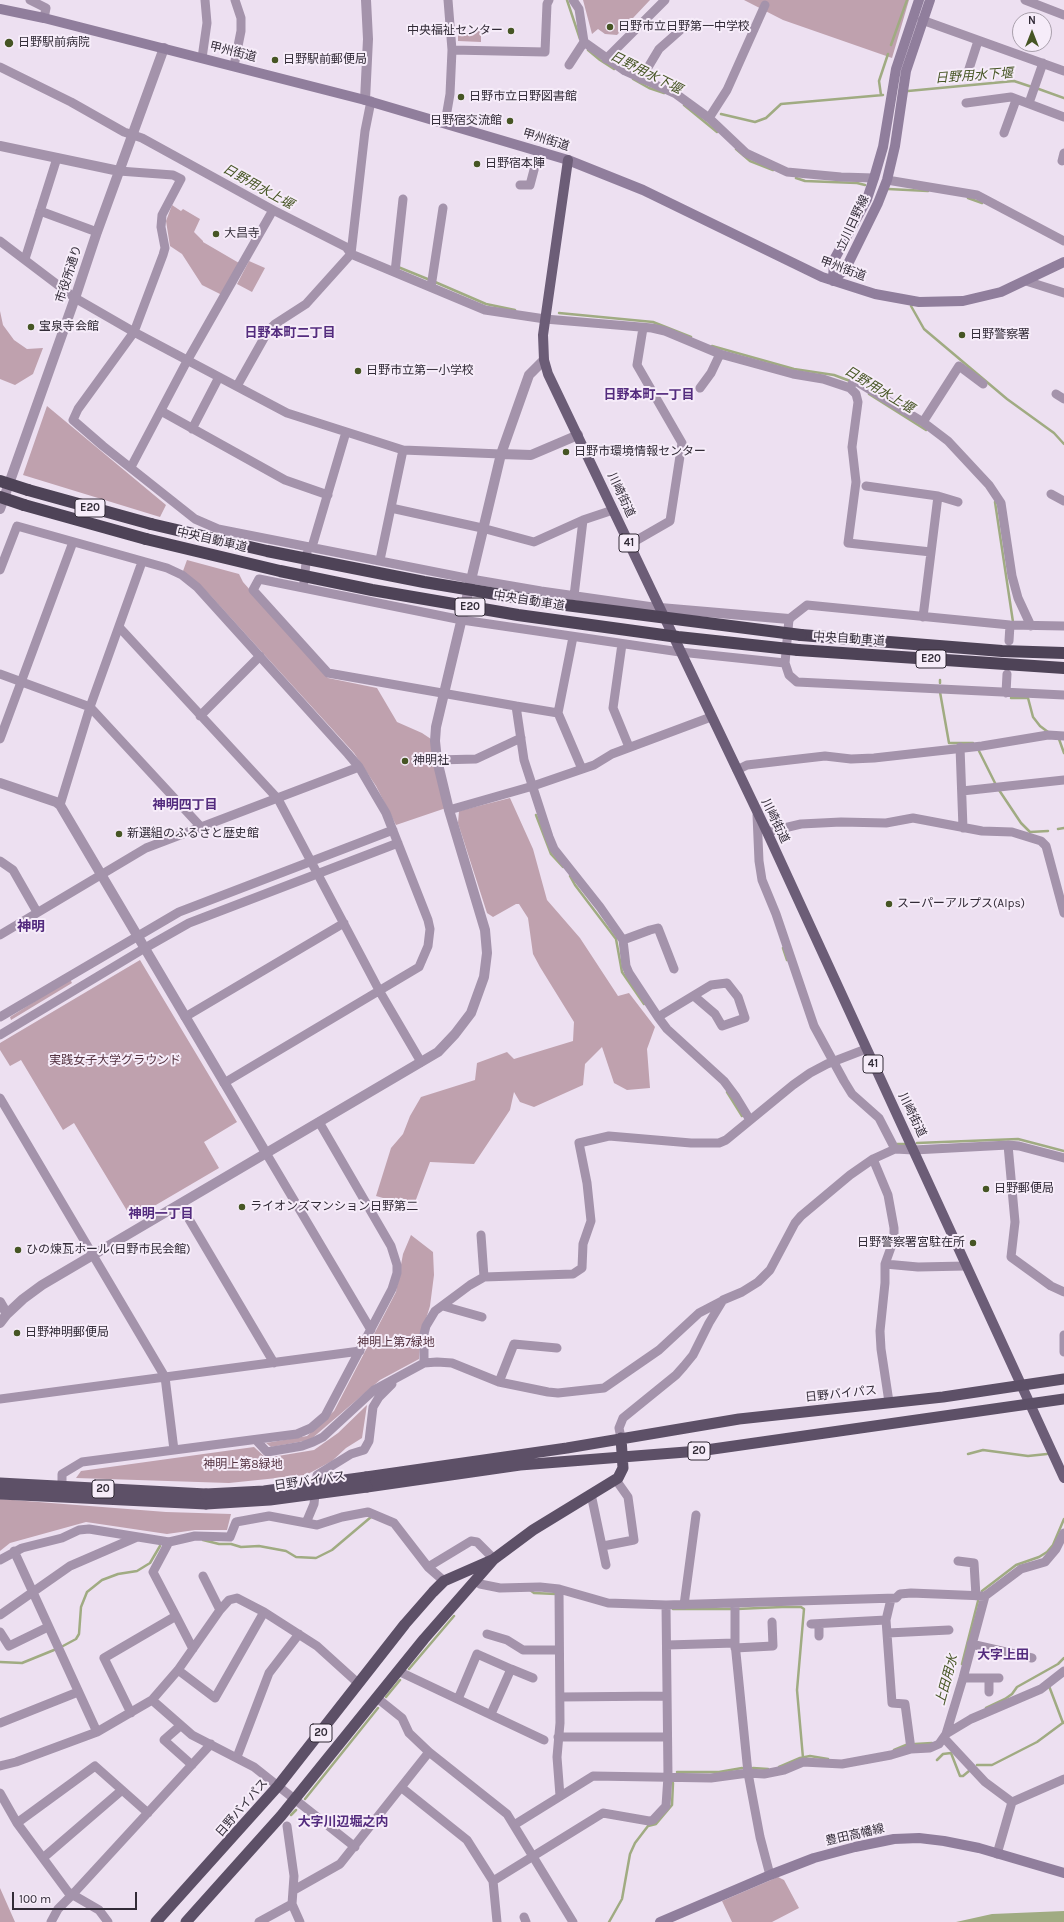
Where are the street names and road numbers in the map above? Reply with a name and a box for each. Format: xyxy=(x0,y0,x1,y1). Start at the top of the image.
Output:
street label: 甲州街道 xyxy=(208,39,258,65)
street label: 甲州街道 xyxy=(521,126,571,154)
street label: 立川日野線 xyxy=(834,193,872,253)
street label: 市役所通り xyxy=(53,243,85,305)
street label: 甲州街道 xyxy=(818,254,868,284)
street label: 川崎街道 xyxy=(604,470,638,520)
road number: E20 xyxy=(75,499,105,517)
street label: 中央自動車道 xyxy=(175,525,249,555)
road number: 41 xyxy=(619,534,639,552)
street label: 中央自動車道 xyxy=(492,588,566,614)
road number: E20 xyxy=(455,598,485,616)
street label: 中央自動車道 xyxy=(813,629,885,649)
road number: E20 xyxy=(916,650,946,668)
street label: 川崎街道 xyxy=(758,796,792,846)
road number: 41 xyxy=(863,1055,883,1073)
street label: 川崎街道 xyxy=(895,1090,929,1140)
street label: 日野バイパス xyxy=(804,1383,878,1405)
road number: 20 xyxy=(688,1442,710,1460)
street label: 日野バイパス xyxy=(273,1469,347,1493)
road number: 20 xyxy=(92,1480,114,1498)
road number: 20 xyxy=(310,1724,332,1742)
street label: 日野バイパス xyxy=(213,1776,271,1840)
street label: 豊田高幡線 xyxy=(824,1821,886,1849)

